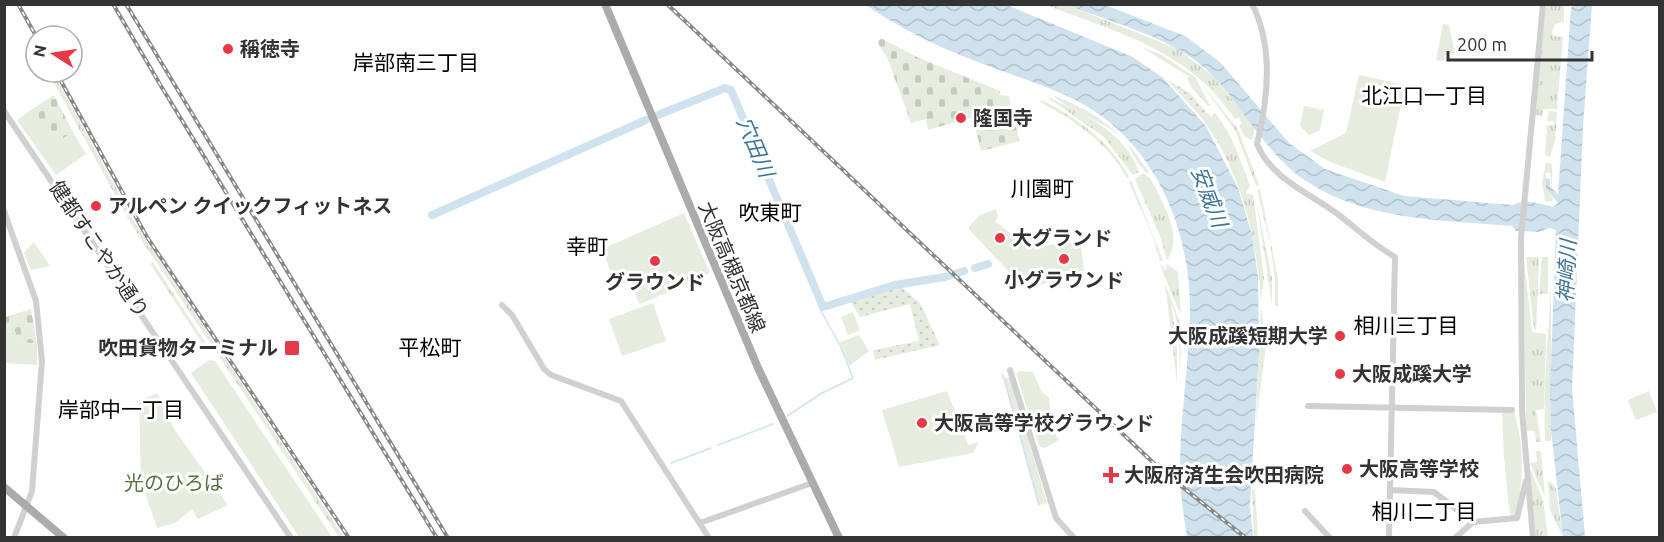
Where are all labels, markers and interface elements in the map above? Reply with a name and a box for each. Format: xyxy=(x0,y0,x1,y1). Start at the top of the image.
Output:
north arrow xyxy=(24,24,84,84)
scale bar xyxy=(1448,24,1592,62)
text: 200 m xyxy=(1457,34,1507,54)
place label: 稱徳寺 xyxy=(240,37,300,60)
marker: 稱徳寺 xyxy=(221,42,235,56)
text: N xyxy=(29,43,49,59)
district label: 岸部南三丁目 xyxy=(353,50,479,74)
district label: 北江口一丁目 xyxy=(1361,83,1487,107)
place label: 隆国寺 xyxy=(973,106,1033,129)
marker: 隆国寺 xyxy=(954,111,968,125)
water label: 穴田川 xyxy=(733,113,780,182)
water label: 安威川 xyxy=(1187,163,1233,232)
street label: 健都すこやか通り xyxy=(45,176,154,321)
district label: 川園町 xyxy=(1011,176,1074,200)
place label: アルペン クイックフィットネス xyxy=(108,194,392,217)
street label: 大阪高槻京都線 xyxy=(695,198,770,336)
marker: アルペン クイックフィットネス xyxy=(89,199,103,213)
district label: 吹東町 xyxy=(739,200,802,224)
place label: 大グランド xyxy=(1012,226,1112,249)
marker: 大グランド xyxy=(993,231,1007,245)
district label: 幸町 xyxy=(566,234,608,258)
water label: 神崎川 xyxy=(1552,237,1580,303)
marker: 小グラウンド xyxy=(1057,252,1071,266)
marker: グラウンド xyxy=(648,254,662,268)
place label: 小グラウンド xyxy=(1004,268,1124,291)
place label: グラウンド xyxy=(605,270,705,293)
district label: 相川三丁目 xyxy=(1354,313,1459,337)
place label: 大阪成蹊短期大学 xyxy=(1168,324,1328,347)
marker: 大阪成蹊短期大学 xyxy=(1333,329,1347,343)
district label: 平松町 xyxy=(399,335,462,359)
place label: 吹田貨物ターミナル xyxy=(98,336,278,359)
marker: 吹田貨物ターミナル xyxy=(283,339,301,357)
place label: 大阪成蹊大学 xyxy=(1352,362,1472,385)
marker: 大阪成蹊大学 xyxy=(1333,367,1347,381)
district label: 岸部中一丁目 xyxy=(58,397,184,421)
place label: 大阪高等学校グラウンド xyxy=(934,411,1154,434)
marker: 大阪高等学校グラウンド xyxy=(915,416,929,430)
place label: 大阪高等学校 xyxy=(1359,457,1479,480)
marker: 大阪高等学校 xyxy=(1340,462,1354,476)
place label: 大阪府済生会吹田病院 xyxy=(1124,463,1324,486)
marker: 大阪府済生会吹田病院 xyxy=(1102,466,1120,484)
park label: 光のひろば xyxy=(124,471,224,494)
district label: 相川二丁目 xyxy=(1372,499,1477,523)

